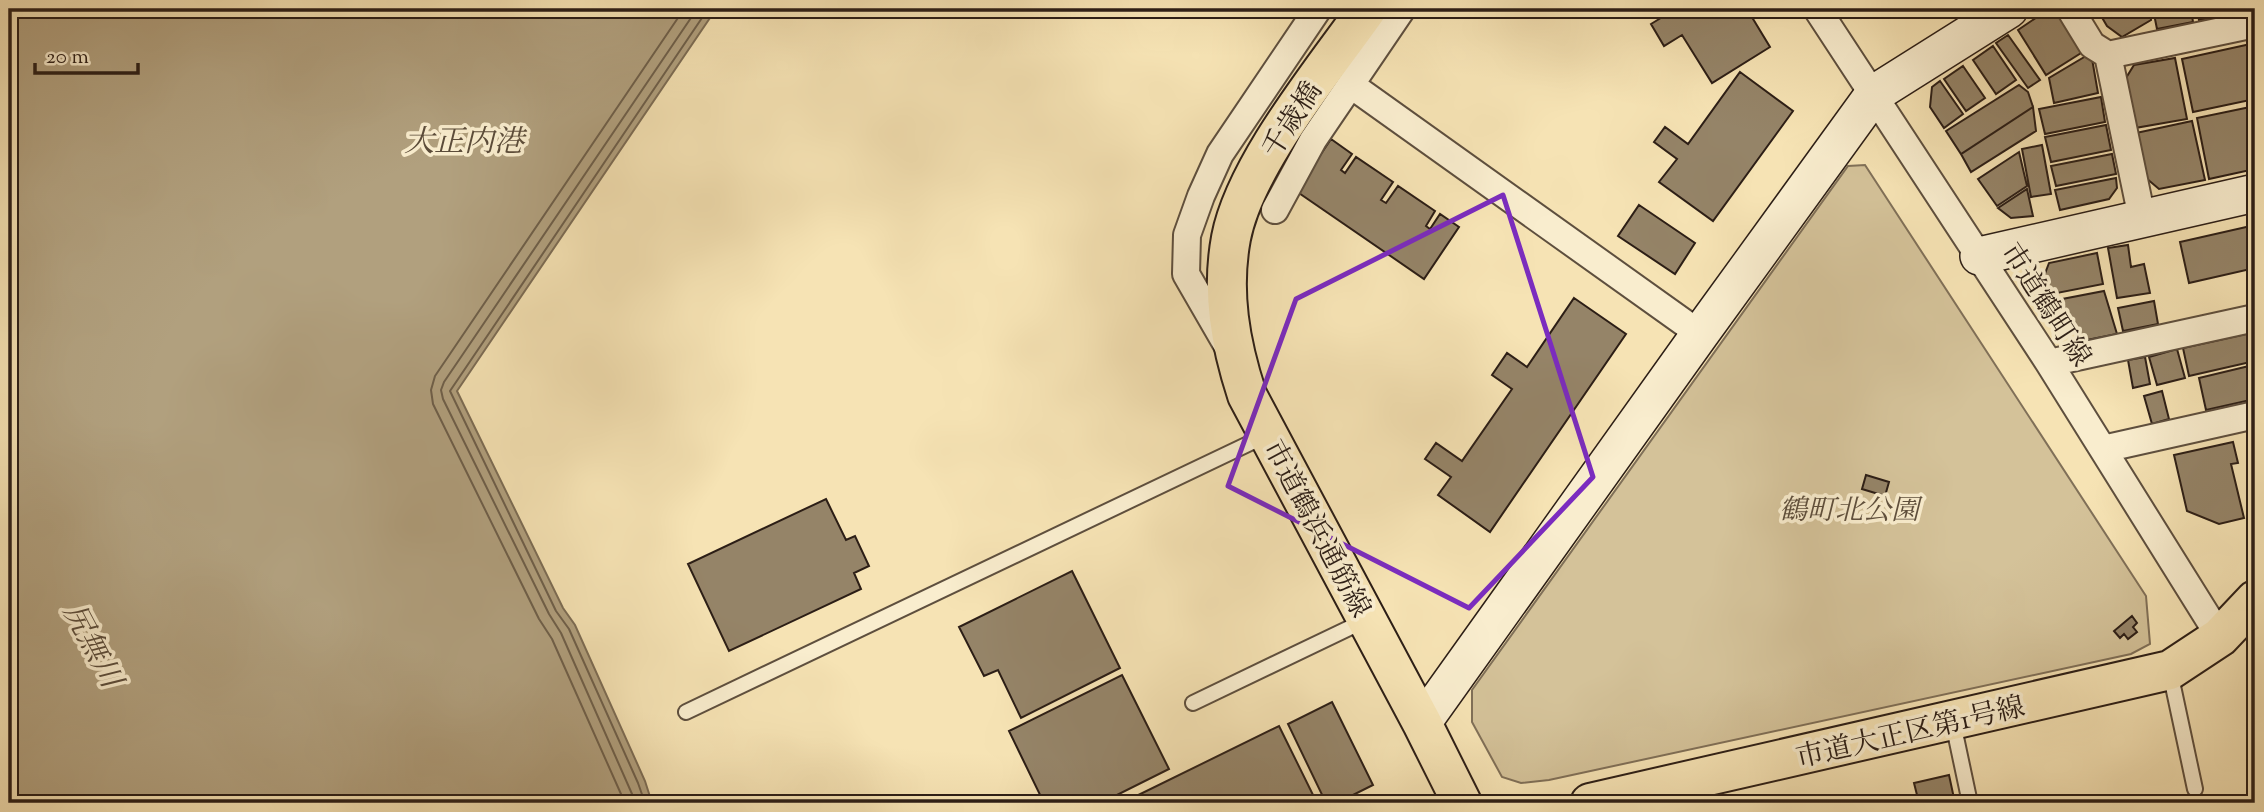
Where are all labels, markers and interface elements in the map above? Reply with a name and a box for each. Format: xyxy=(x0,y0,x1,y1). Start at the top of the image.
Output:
scale bar xyxy=(35,32,138,76)
text: 20 m xyxy=(46,43,89,73)
street label: 千歳橋 xyxy=(1254,75,1333,167)
water label: 大正内港 xyxy=(404,122,528,165)
street label: 市道鶴町線 xyxy=(1990,236,2099,375)
street label: 市道鶴浜通筋線 xyxy=(1252,433,1379,625)
park label: 鶴町北公園 xyxy=(1779,492,1923,532)
water label: 尻無川 xyxy=(51,596,132,699)
street label: 市道大正区第1号線 xyxy=(1792,688,2029,780)

